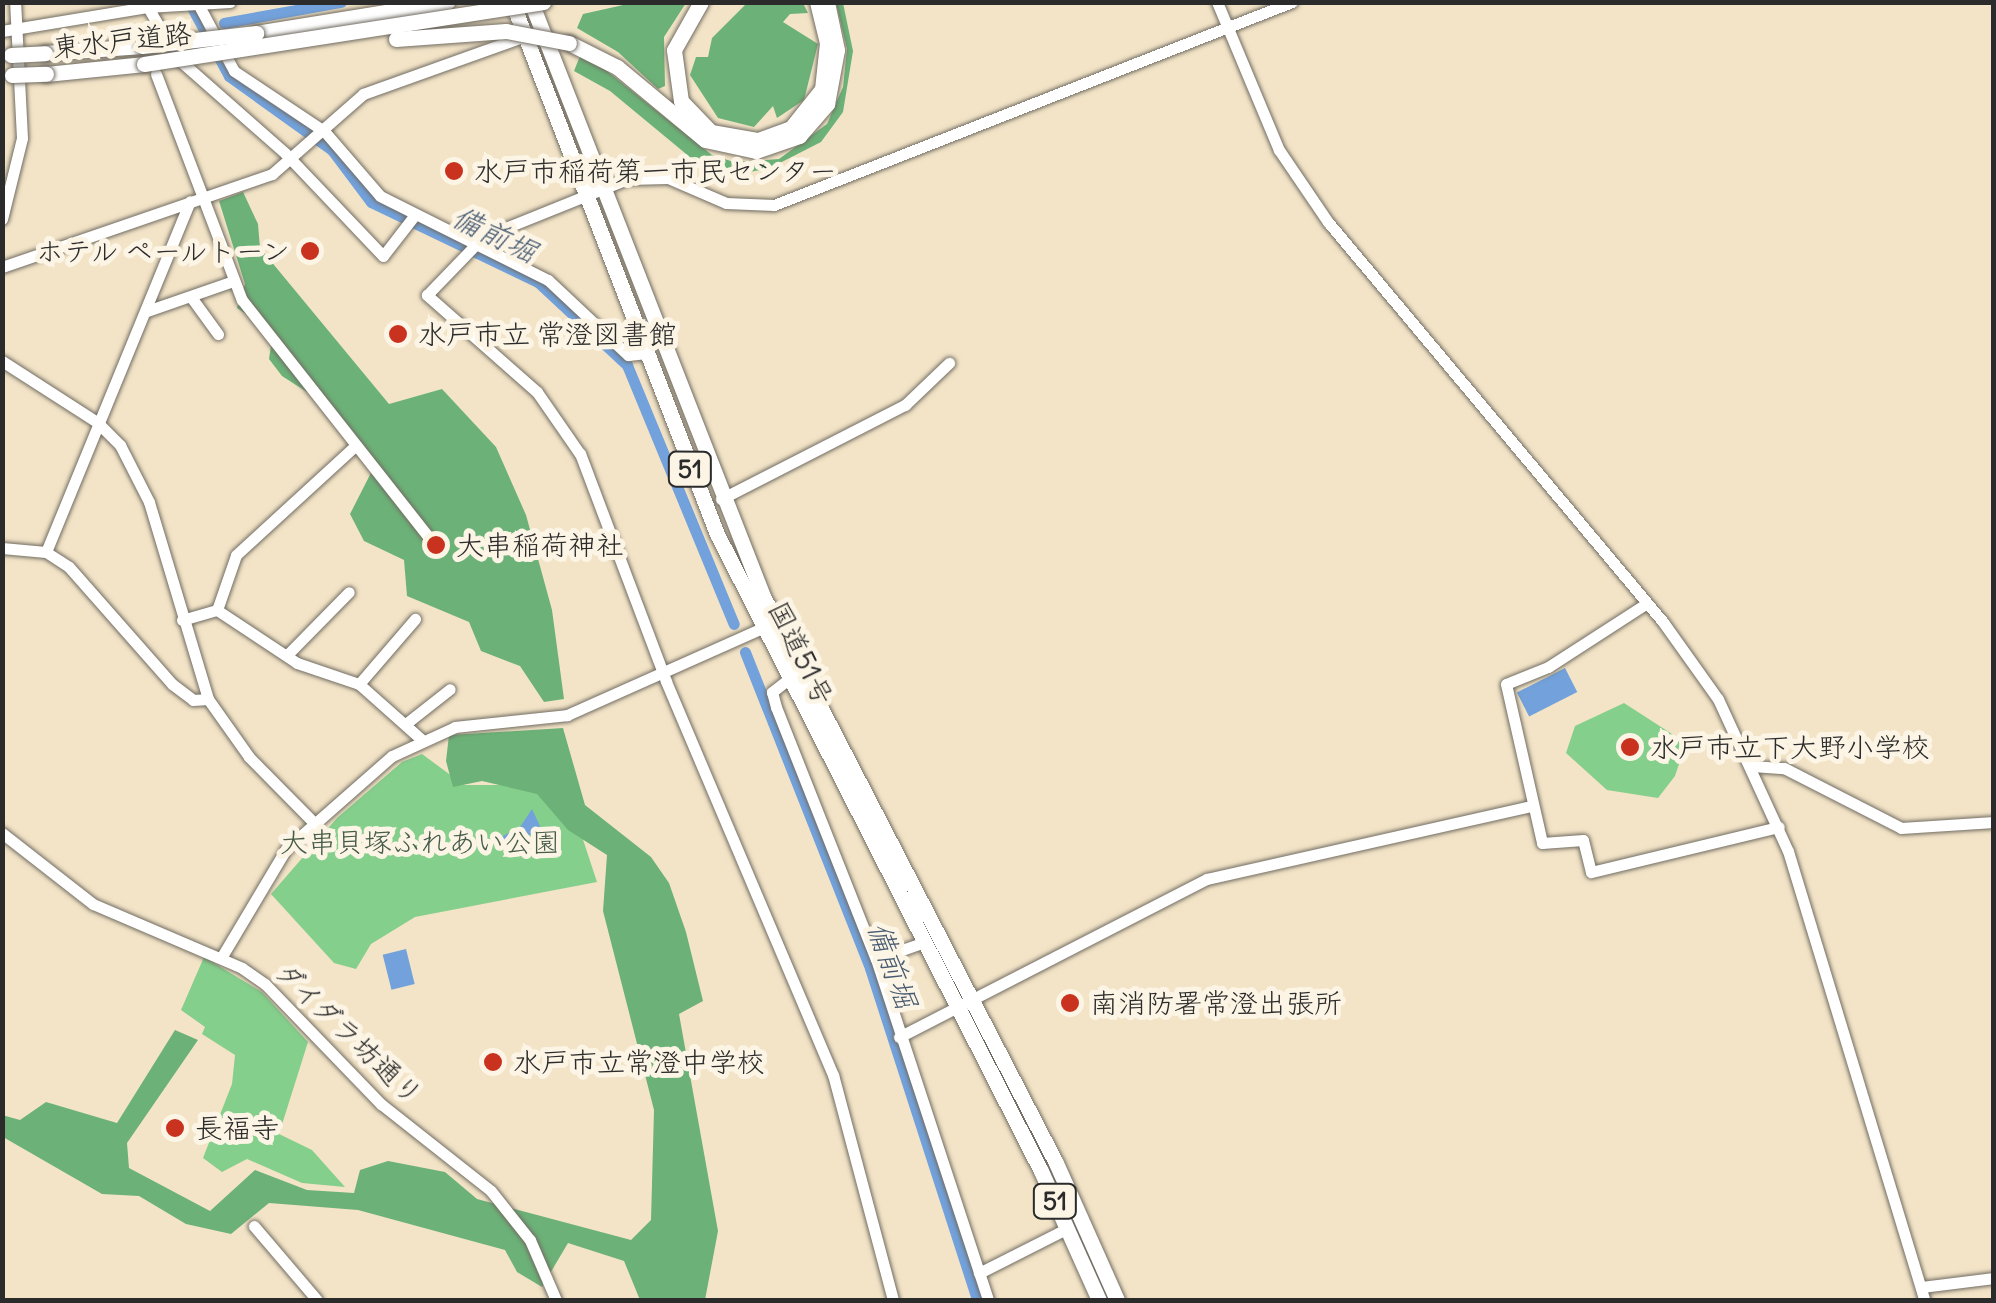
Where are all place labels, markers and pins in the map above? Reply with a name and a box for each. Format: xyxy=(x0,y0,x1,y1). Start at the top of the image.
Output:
place label: 水戸市稲荷第一市民センター xyxy=(474,154,838,188)
marker: 水戸市稲荷第一市民センター xyxy=(443,160,465,182)
place label: ホテル ペールトーン xyxy=(31,234,290,268)
marker: ホテル ペールトーン xyxy=(299,240,321,262)
place label: 水戸市立 常澄図書館 xyxy=(418,317,677,351)
marker: 水戸市立 常澄図書館 xyxy=(387,323,409,345)
place label: 大串稲荷神社 xyxy=(456,528,624,562)
marker: 大串稲荷神社 xyxy=(425,534,447,556)
place label: 水戸市立下大野小学校 xyxy=(1650,730,1930,764)
marker: 水戸市立下大野小学校 xyxy=(1619,736,1641,758)
place label: 南消防署常澄出張所 xyxy=(1090,986,1342,1020)
marker: 南消防署常澄出張所 xyxy=(1059,992,1081,1014)
place label: 水戸市立常澄中学校 xyxy=(513,1045,765,1079)
marker: 水戸市立常澄中学校 xyxy=(482,1051,504,1073)
place label: 長福寺 xyxy=(195,1111,279,1145)
marker: 長福寺 xyxy=(164,1117,186,1139)

